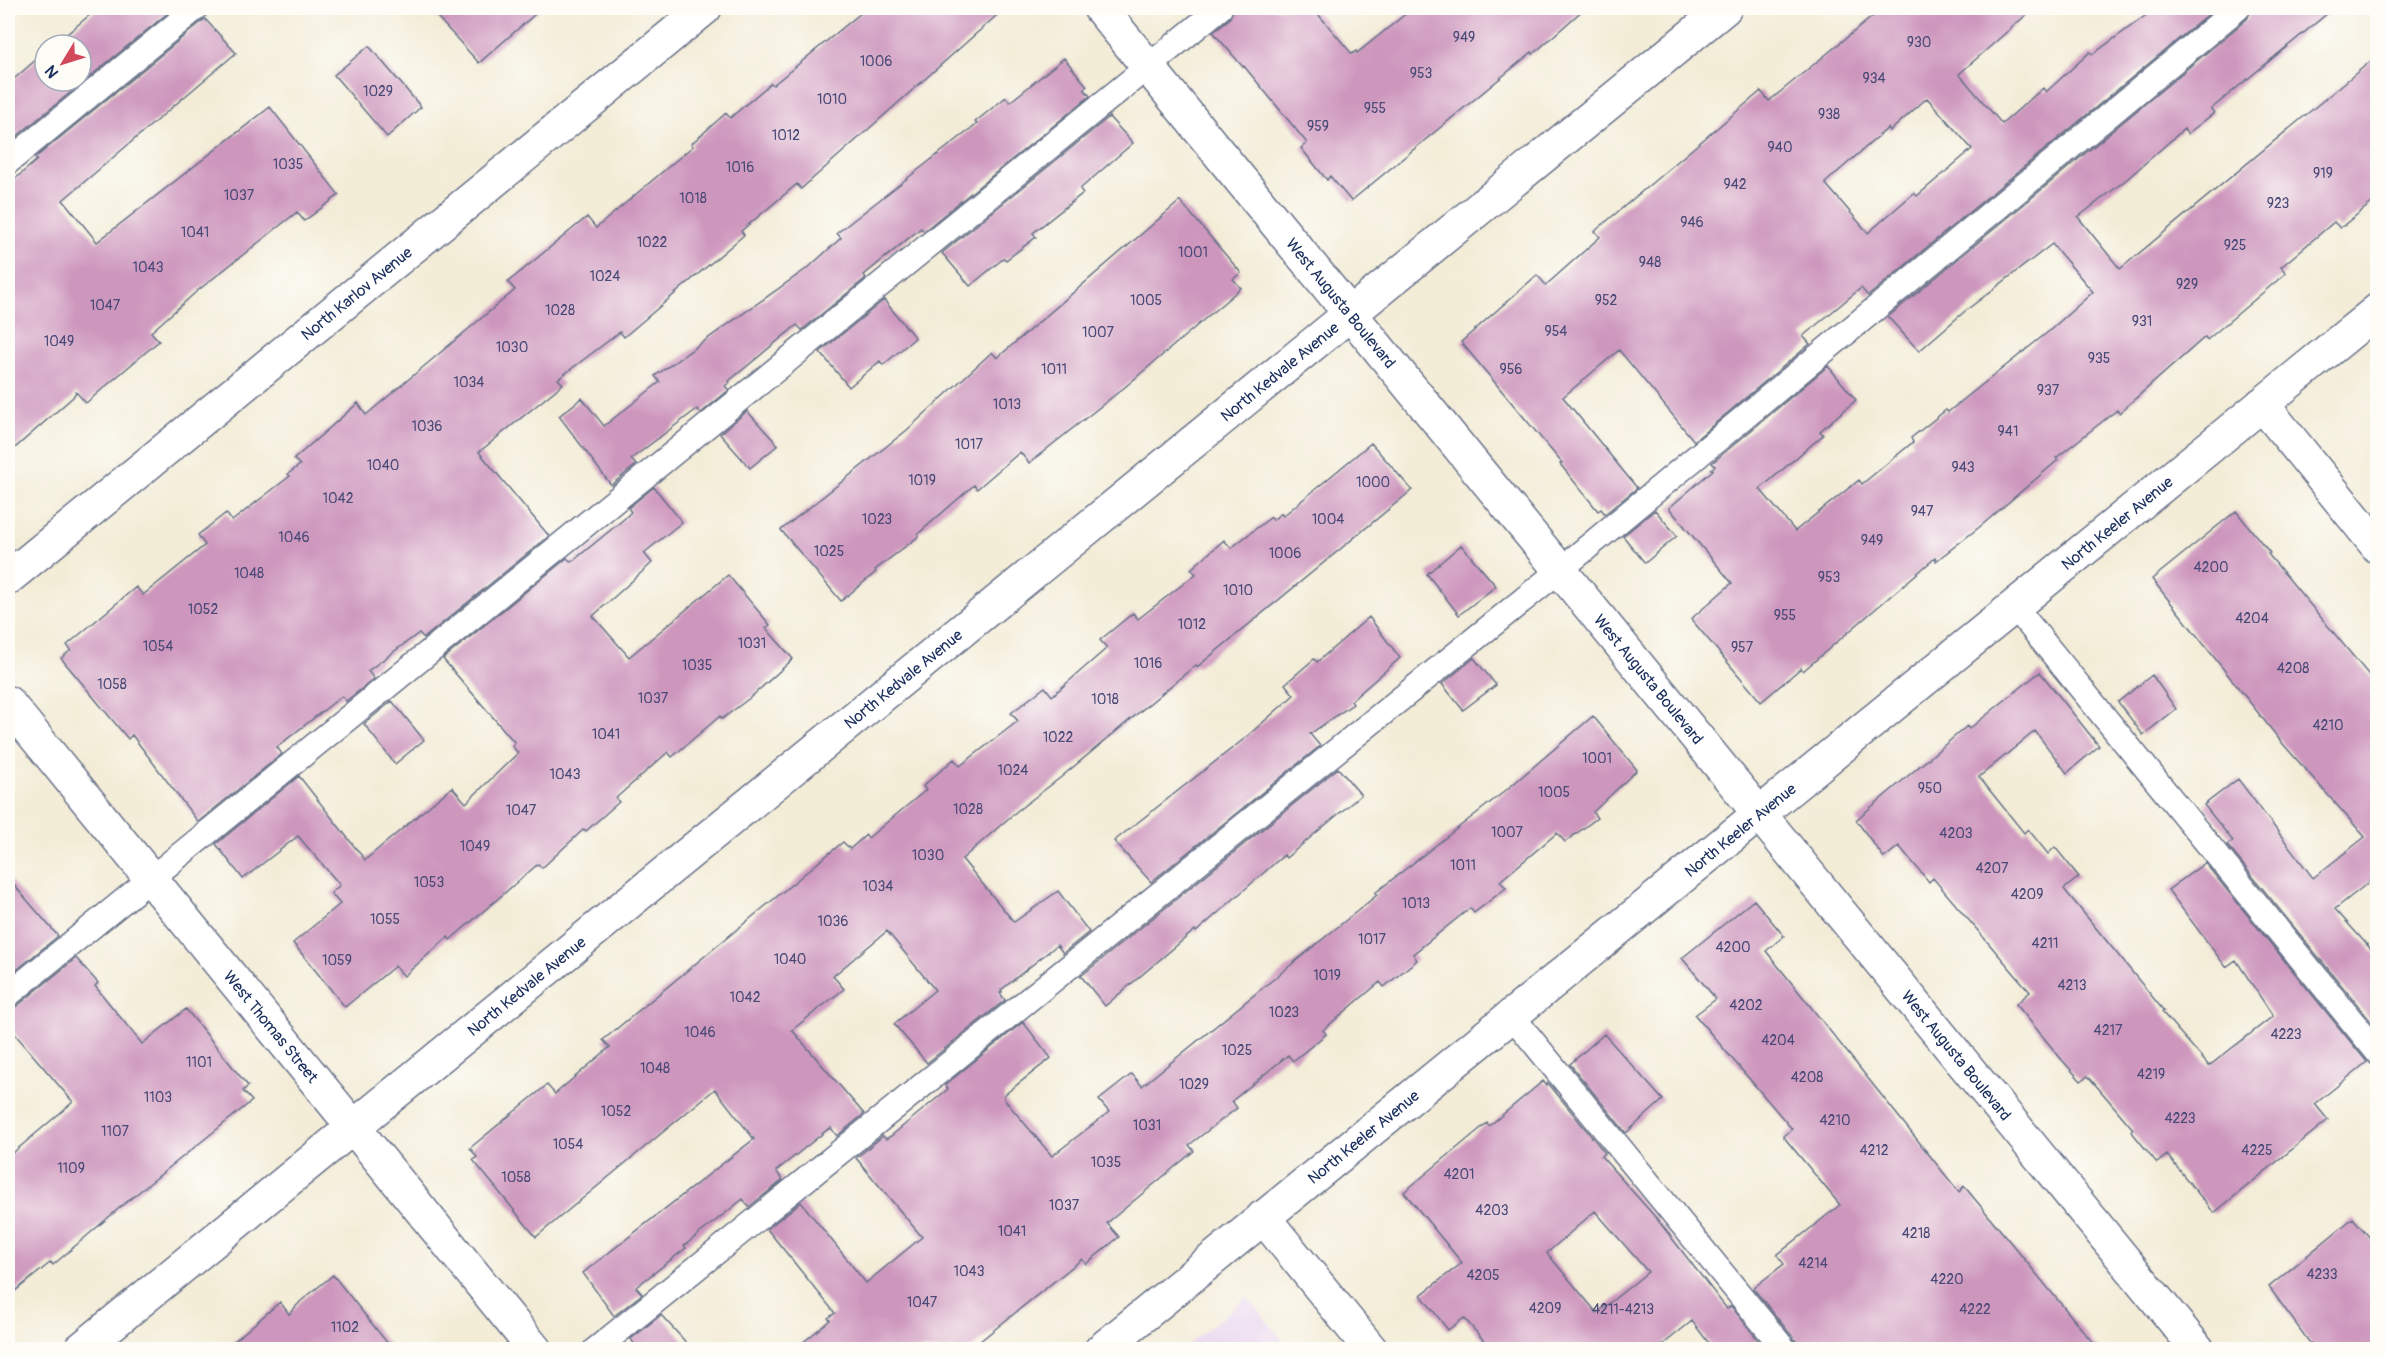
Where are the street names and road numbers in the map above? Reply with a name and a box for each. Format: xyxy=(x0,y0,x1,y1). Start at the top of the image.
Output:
street label: West Augusta Boulevard xyxy=(1281,234,1400,373)
street label: North Karlov Avenue xyxy=(297,242,417,345)
street label: North Kedvale Avenue xyxy=(1217,318,1343,426)
street label: North Keeler Avenue xyxy=(2058,472,2177,575)
street label: West Augusta Boulevard xyxy=(1589,610,1707,749)
street label: North Kedvale Avenue xyxy=(840,625,967,734)
street label: North Keeler Avenue xyxy=(1681,779,1801,882)
street label: North Kedvale Avenue xyxy=(464,932,590,1041)
street label: West Thomas Street xyxy=(219,967,323,1088)
street label: West Augusta Boulevard xyxy=(1897,987,2015,1125)
street label: North Keeler Avenue xyxy=(1304,1086,1424,1189)

